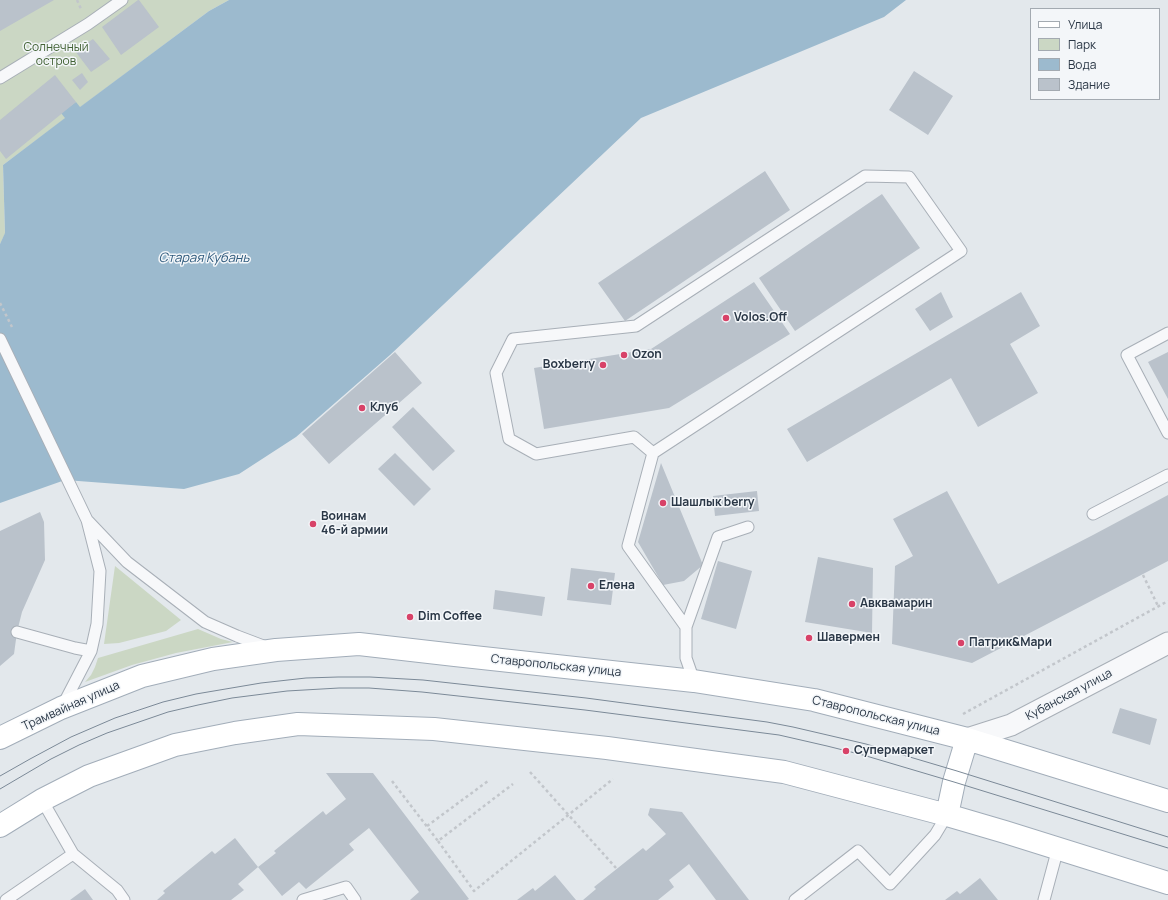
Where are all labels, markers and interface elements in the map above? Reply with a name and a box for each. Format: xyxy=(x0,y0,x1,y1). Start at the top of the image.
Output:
legend xyxy=(1030,8,1160,100)
text: Улица xyxy=(1068,16,1102,33)
text: Парк xyxy=(1068,36,1096,53)
park label: Солнечный остров xyxy=(23,41,89,69)
text: Вода xyxy=(1068,56,1096,73)
text: Здание xyxy=(1068,76,1110,93)
water label: Старая Кубань xyxy=(159,250,249,266)
place label: Volos.Off xyxy=(734,311,787,325)
marker: Volos.Off xyxy=(721,313,731,323)
place label: Ozon xyxy=(632,348,662,362)
marker: Ozon xyxy=(619,350,629,360)
place label: Boxberry xyxy=(543,358,595,372)
marker: Boxberry xyxy=(598,360,608,370)
place label: Клуб xyxy=(370,401,398,415)
marker: Клуб xyxy=(357,403,367,413)
place label: Шашлык berry xyxy=(671,496,754,510)
marker: Шашлык berry xyxy=(658,498,668,508)
place label: Воинам 46-й армии xyxy=(321,510,388,538)
marker: Воинам 46-й армии xyxy=(308,519,318,529)
place label: Елена xyxy=(599,579,635,593)
marker: Елена xyxy=(586,581,596,591)
place label: Авквамарин xyxy=(860,597,933,611)
marker: Авквамарин xyxy=(847,599,857,609)
place label: Dim Coffee xyxy=(418,610,482,624)
marker: Dim Coffee xyxy=(405,612,415,622)
place label: Шавермен xyxy=(817,631,880,645)
marker: Шавермен xyxy=(804,633,814,643)
place label: Патрик&Мари xyxy=(969,636,1052,650)
marker: Патрик&Мари xyxy=(956,638,966,648)
street label: Ставропольская улица xyxy=(490,652,622,680)
street label: Кубанская улица xyxy=(1023,666,1115,724)
street label: Трамвайная улица xyxy=(20,678,122,734)
street label: Ставропольская улица xyxy=(811,693,941,739)
place label: Супермаркет xyxy=(854,744,934,758)
marker: Супермаркет xyxy=(841,746,851,756)

